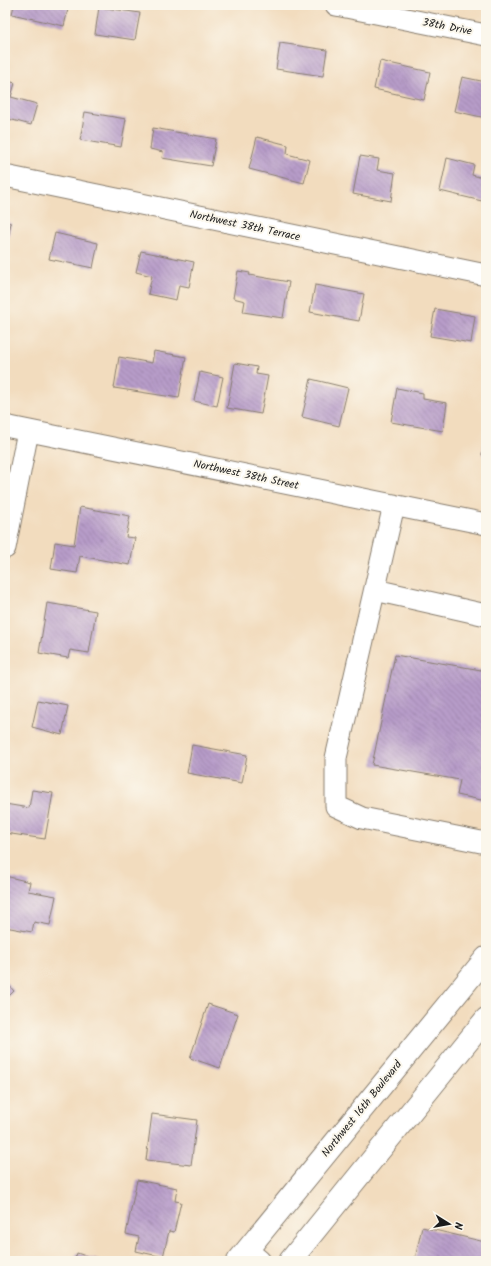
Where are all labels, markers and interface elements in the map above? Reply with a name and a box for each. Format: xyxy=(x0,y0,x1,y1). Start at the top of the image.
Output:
street label: 38th Drive xyxy=(421,13,474,41)
street label: Northwest 38th Terrace xyxy=(188,205,302,247)
street label: Northwest 38th Street xyxy=(192,455,301,495)
street label: Northwest 16th Boulevard xyxy=(317,1056,407,1161)
north arrow xyxy=(429,1204,469,1244)
text: N xyxy=(448,1221,467,1231)

